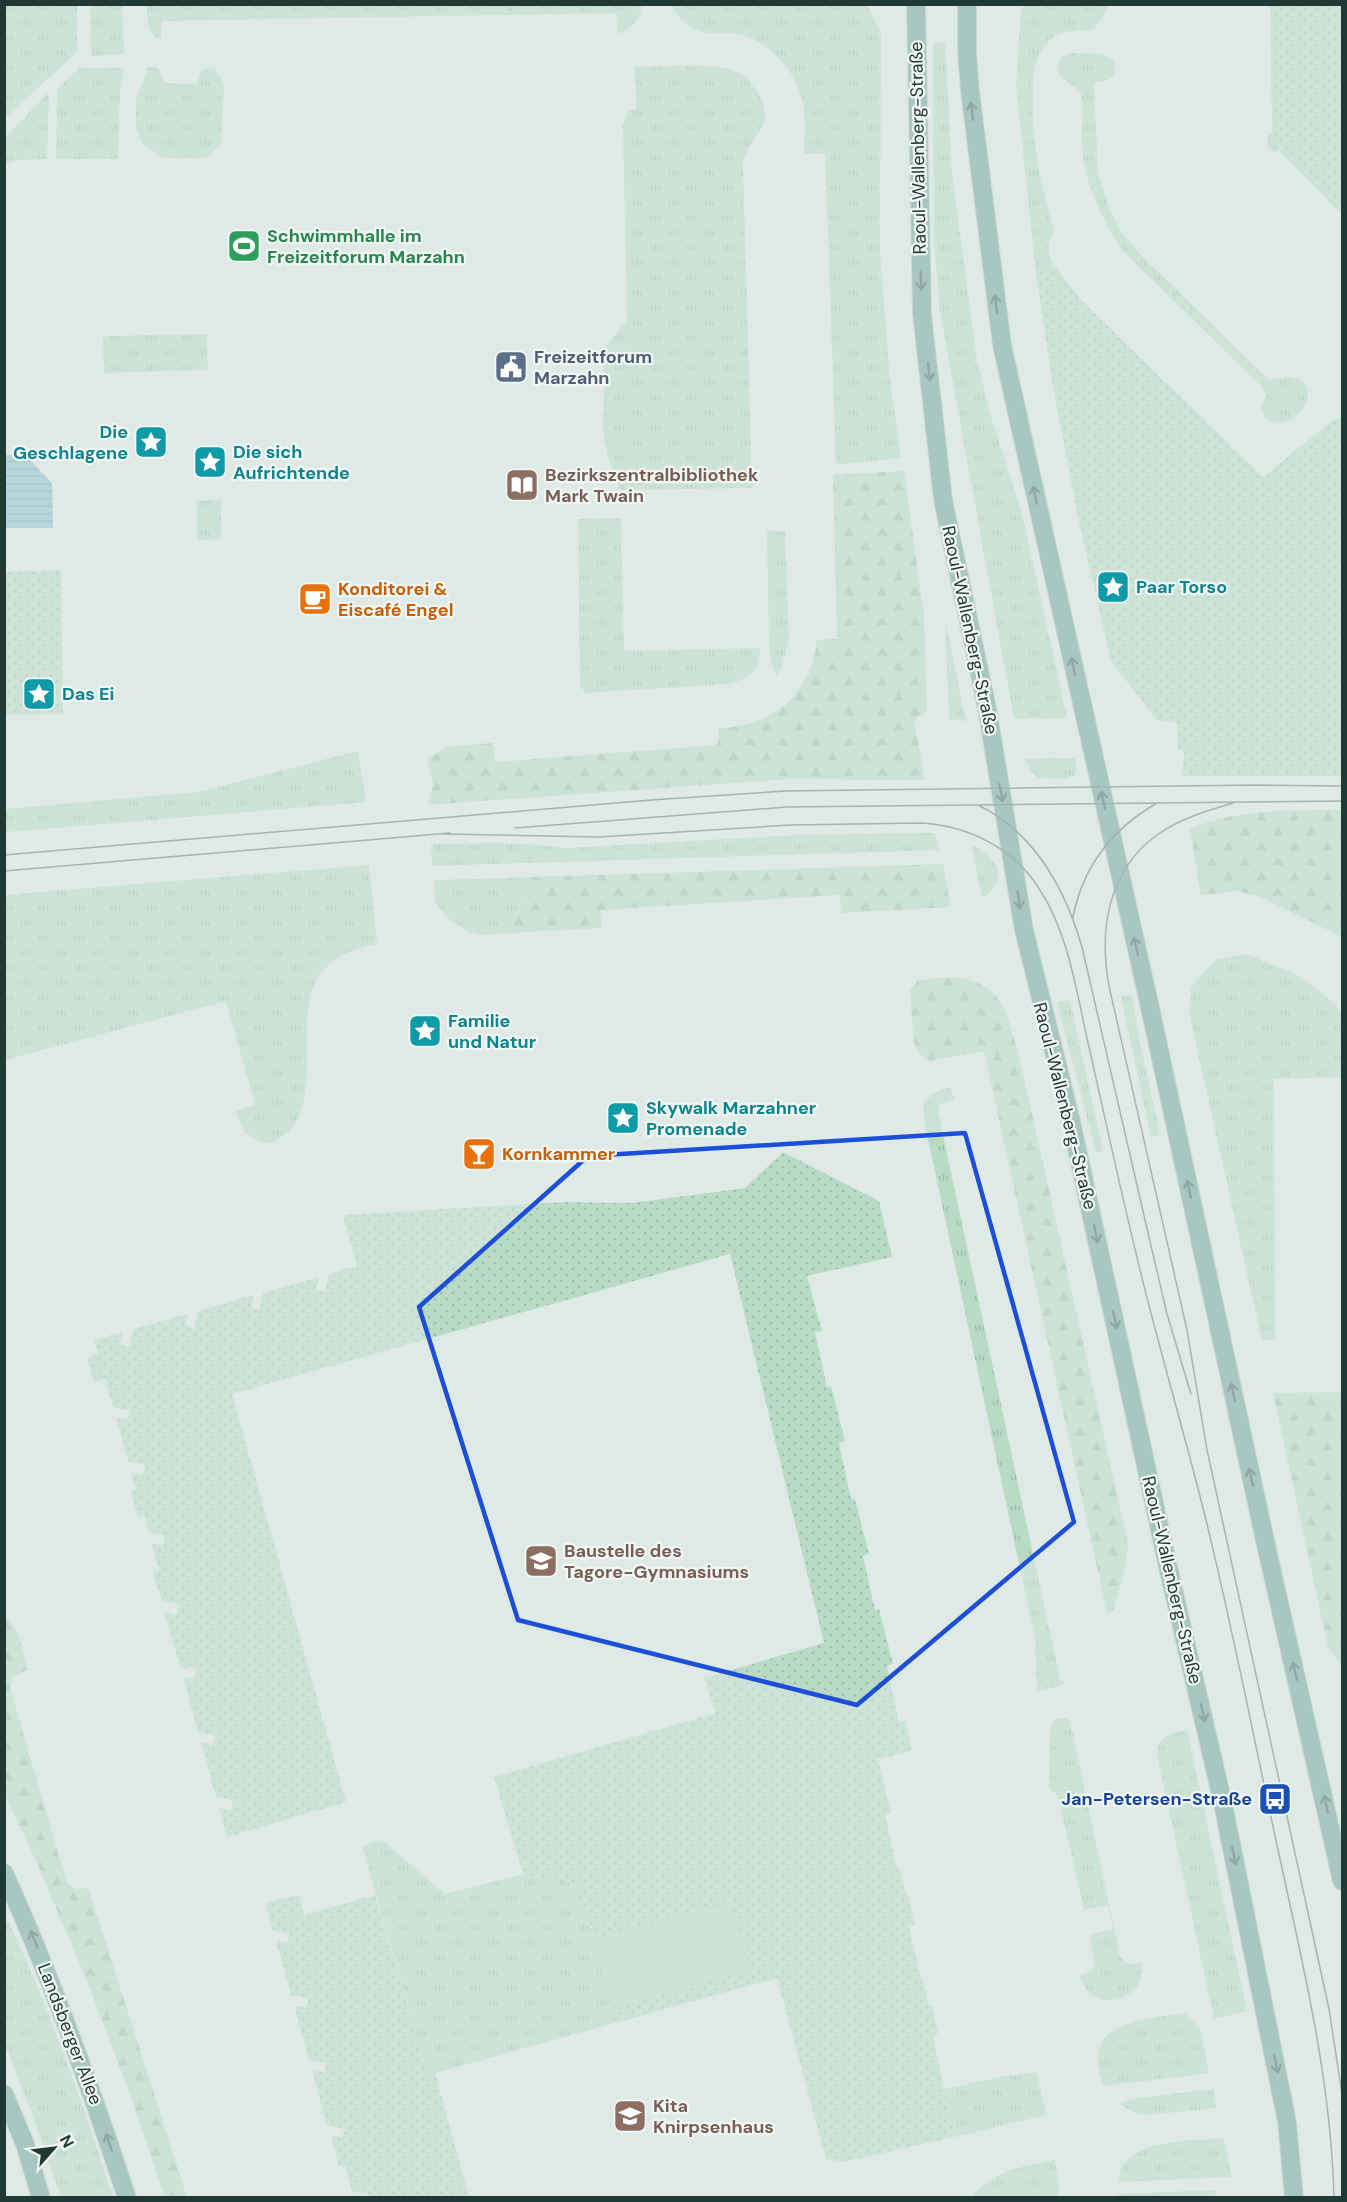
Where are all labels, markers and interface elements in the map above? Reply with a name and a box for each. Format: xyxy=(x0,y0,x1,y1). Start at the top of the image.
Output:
street label: Raoul-Wallenberg-Straße xyxy=(904,41,932,255)
one-way arrow xyxy=(967,101,978,121)
place label: Schwimmhalle im Freizeitforum Marzahn xyxy=(267,224,465,269)
sports icon: Schwimmhalle im Freizeitforum Marzahn xyxy=(226,228,262,264)
one-way arrow xyxy=(915,270,926,290)
one-way arrow xyxy=(990,295,1001,314)
place label: Freizeitforum Marzahn xyxy=(534,345,652,390)
public building icon: Freizeitforum Marzahn xyxy=(493,349,529,385)
one-way arrow xyxy=(923,361,934,381)
place label: Die Geschlagene xyxy=(13,420,128,465)
place icon: Die Geschlagene xyxy=(133,424,169,460)
place label: Die sich Aufrichtende xyxy=(233,440,350,485)
place icon: Die sich Aufrichtende xyxy=(192,444,228,480)
place label: Bezirkszentralbibliothek Mark Twain xyxy=(545,463,759,508)
library icon: Bezirkszentralbibliothek Mark Twain xyxy=(504,467,540,503)
one-way arrow xyxy=(1028,486,1040,505)
street label: Raoul-Wallenberg-Straße xyxy=(936,523,1004,737)
place icon: Paar Torso xyxy=(1095,569,1131,605)
place label: Paar Torso xyxy=(1136,575,1227,599)
place label: Konditorei & Eiscafé Engel xyxy=(338,577,453,622)
cafe icon: Konditorei & Eiscafé Engel xyxy=(297,581,333,617)
one-way arrow xyxy=(1067,657,1078,677)
place icon: Das Ei xyxy=(21,676,57,712)
place label: Das Ei xyxy=(62,682,115,706)
one-way arrow xyxy=(996,782,1007,802)
one-way arrow xyxy=(1097,791,1108,810)
one-way arrow xyxy=(1014,890,1025,910)
one-way arrow xyxy=(1130,936,1141,956)
street label: Raoul-Wallenberg-Straße xyxy=(1028,1000,1102,1212)
place label: Familie und Natur xyxy=(448,1009,536,1054)
place icon: Familie und Natur xyxy=(407,1013,443,1049)
place label: Skywalk Marzahner Promenade xyxy=(646,1096,816,1141)
place icon: Skywalk Marzahner Promenade xyxy=(605,1100,641,1136)
bar icon: Kornkammer xyxy=(461,1136,497,1172)
place label: Kornkammer xyxy=(502,1142,615,1166)
one-way arrow xyxy=(1183,1180,1194,1200)
one-way arrow xyxy=(1091,1224,1102,1244)
one-way arrow xyxy=(1109,1311,1121,1330)
one-way arrow xyxy=(1226,1383,1238,1402)
one-way arrow xyxy=(1245,1467,1256,1487)
street label: Raoul-Wallenberg-Straße xyxy=(1136,1474,1208,1686)
place label: Baustelle des Tagore-Gymnasiums xyxy=(564,1539,749,1584)
school or university icon: Baustelle des Tagore-Gymnasiums xyxy=(523,1543,559,1579)
one-way arrow xyxy=(1289,1662,1300,1681)
one-way arrow xyxy=(1198,1703,1209,1723)
bus stop icon: Jan-Petersen-Straße xyxy=(1257,1781,1293,1817)
place label: Jan-Petersen-Straße xyxy=(1061,1787,1252,1811)
one-way arrow xyxy=(1320,1794,1331,1814)
one-way arrow xyxy=(1229,1846,1240,1865)
one-way arrow xyxy=(28,1931,39,1949)
street label: Landsberger Allee xyxy=(32,1960,108,2108)
one-way arrow xyxy=(1270,2054,1282,2073)
place label: Kita Knirpsenhaus xyxy=(653,2094,774,2139)
school or university icon: Kita Knirpsenhaus xyxy=(612,2098,648,2134)
north arrow xyxy=(24,2118,84,2178)
text: N xyxy=(55,2131,79,2151)
one-way arrow xyxy=(103,2133,114,2152)

